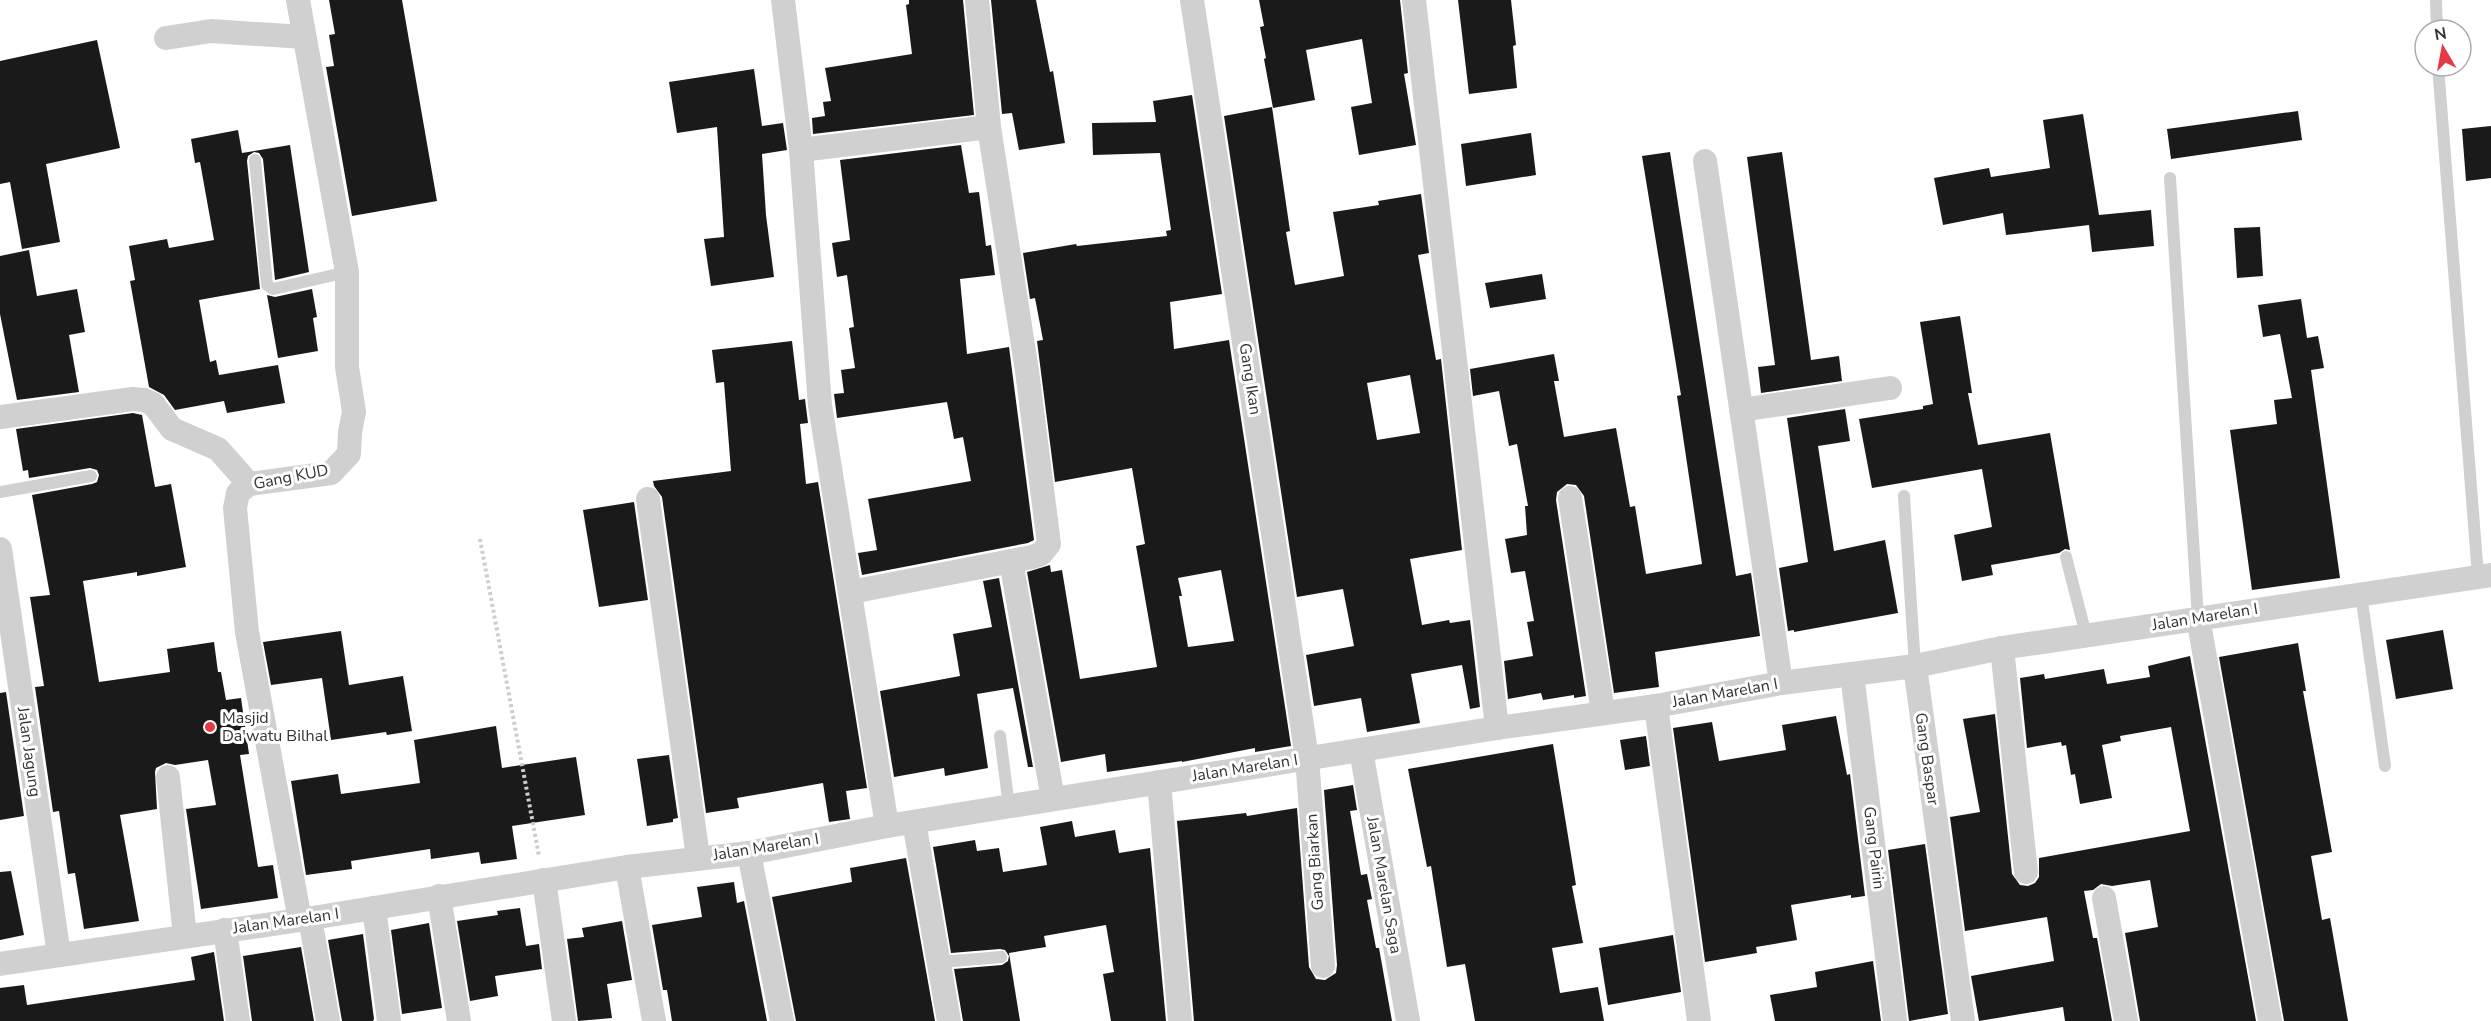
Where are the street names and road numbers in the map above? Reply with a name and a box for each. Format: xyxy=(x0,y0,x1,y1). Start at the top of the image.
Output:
street label: Gang Ikan xyxy=(1233,342,1267,416)
street label: Gang KUD xyxy=(252,459,330,495)
street label: Jalan Marelan I xyxy=(2150,598,2260,636)
street label: Jalan Marelan I xyxy=(1669,673,1780,713)
street label: Jalan Jagung xyxy=(12,705,46,798)
street label: Gang Baspar xyxy=(1910,711,1944,807)
street label: Jalan Marelan I xyxy=(1190,749,1300,787)
street label: Gang Pairin xyxy=(1858,805,1890,891)
street label: Gang Biarkan xyxy=(1301,813,1329,911)
street label: Jalan Marelan Saga xyxy=(1361,814,1407,955)
street label: Jalan Marelan I xyxy=(711,828,821,866)
street label: Jalan Marelan I xyxy=(231,903,340,939)

